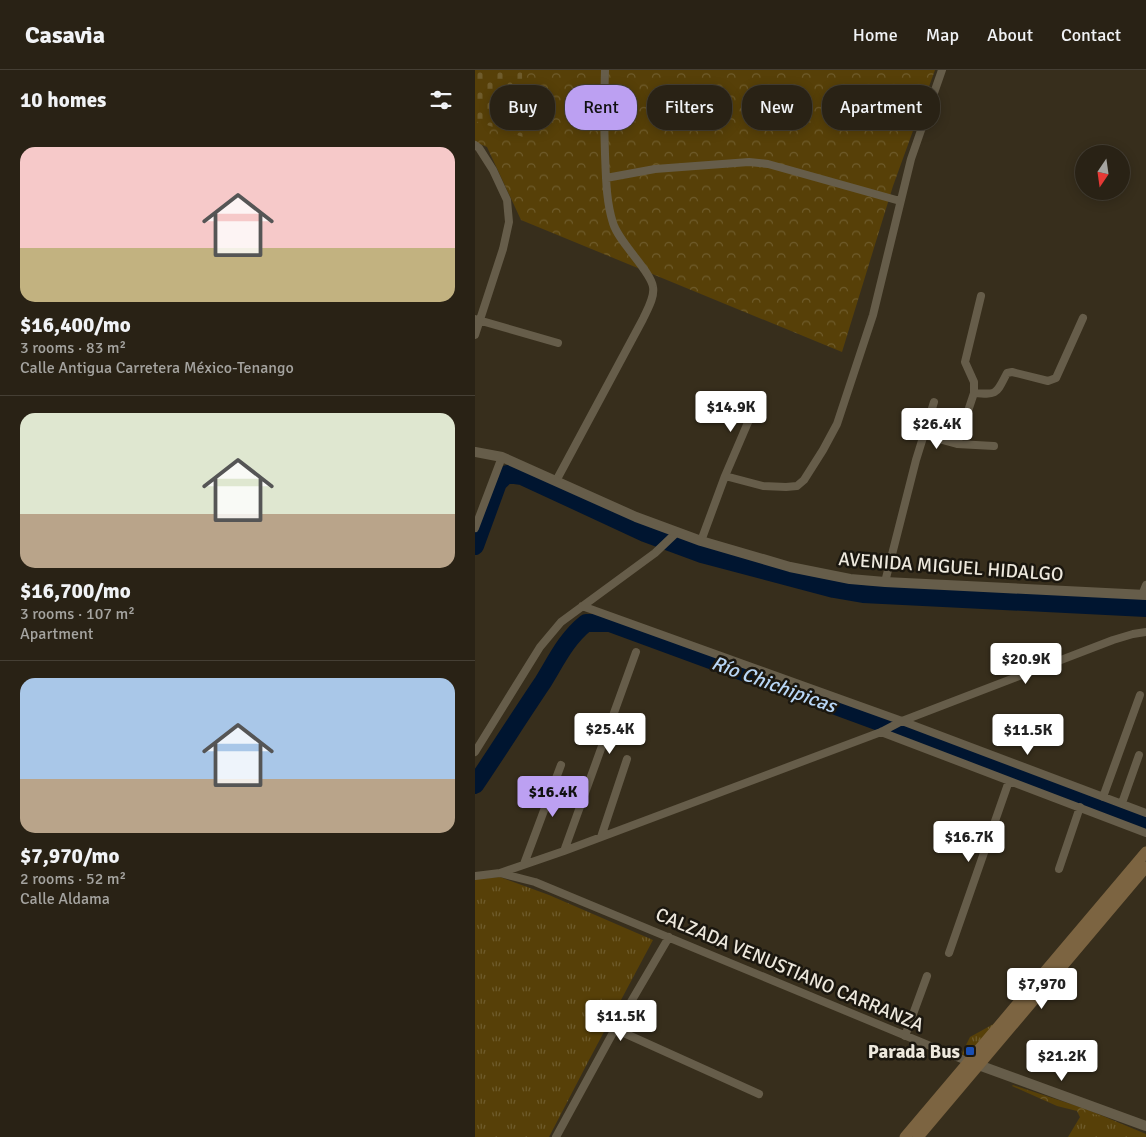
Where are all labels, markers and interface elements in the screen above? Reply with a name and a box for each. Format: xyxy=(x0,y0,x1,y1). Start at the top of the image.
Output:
text: Casavia xyxy=(25,20,105,50)
text: Home xyxy=(853,24,898,46)
text: Map xyxy=(926,24,959,46)
text: About xyxy=(987,24,1033,46)
text: Contact xyxy=(1061,24,1121,46)
chip: Buy xyxy=(490,85,555,130)
chip: Rent xyxy=(565,85,637,130)
chip: Filters xyxy=(647,85,732,130)
chip: New xyxy=(742,85,812,130)
chip: Apartment xyxy=(822,85,940,130)
icon: filters xyxy=(427,86,455,114)
text: 10 homes xyxy=(20,87,106,113)
north arrow xyxy=(1075,145,1130,200)
map controls xyxy=(1075,145,1130,200)
icon: home xyxy=(193,180,283,270)
text: $16,400/mo xyxy=(20,312,131,338)
text: 3 rooms · 83 m² xyxy=(20,338,126,358)
text: Calle Antigua Carretera México-Tenango xyxy=(20,358,294,378)
pin: $14.9K xyxy=(690,390,772,433)
text: $14.9K xyxy=(706,397,756,417)
pin: $26.4K xyxy=(896,408,978,450)
text: $26.4K xyxy=(912,414,962,434)
icon: home xyxy=(193,445,283,535)
street label: AVENIDA MIGUEL HIDALGO xyxy=(838,547,1064,587)
text: $16,700/mo xyxy=(20,578,131,604)
text: 3 rooms · 107 m² xyxy=(20,604,135,624)
text: Apartment xyxy=(20,624,93,644)
pin: $20.9K xyxy=(985,642,1067,685)
text: $20.9K xyxy=(1001,649,1051,669)
water label: Río Chichipicas xyxy=(708,650,842,719)
icon: home xyxy=(193,710,283,800)
pin: $25.4K xyxy=(569,712,651,755)
pin: $11.5K xyxy=(987,714,1069,756)
text: $25.4K xyxy=(585,719,635,739)
text: $11.5K xyxy=(1003,720,1053,740)
pin: $16.4K xyxy=(512,776,594,818)
text: $16.4K xyxy=(528,782,578,802)
pin: $16.7K xyxy=(928,820,1010,863)
text: $16.7K xyxy=(944,827,994,847)
text: $7,970/mo xyxy=(20,843,119,869)
text: 2 rooms · 52 m² xyxy=(20,869,126,889)
text: Calle Aldama xyxy=(20,889,110,909)
street label: CALZADA VENUSTIANO CARRANZA xyxy=(652,902,928,1038)
pin: $7,970 xyxy=(1001,968,1083,1010)
text: $7,970 xyxy=(1018,974,1066,994)
pin: $11.5K xyxy=(580,1000,662,1042)
text: $11.5K xyxy=(596,1006,646,1026)
place label: Parada Bus xyxy=(868,1040,960,1064)
pin: $21.2K xyxy=(1021,1040,1103,1082)
marker: Parada Bus xyxy=(964,1045,976,1057)
text: $21.2K xyxy=(1037,1046,1087,1066)

